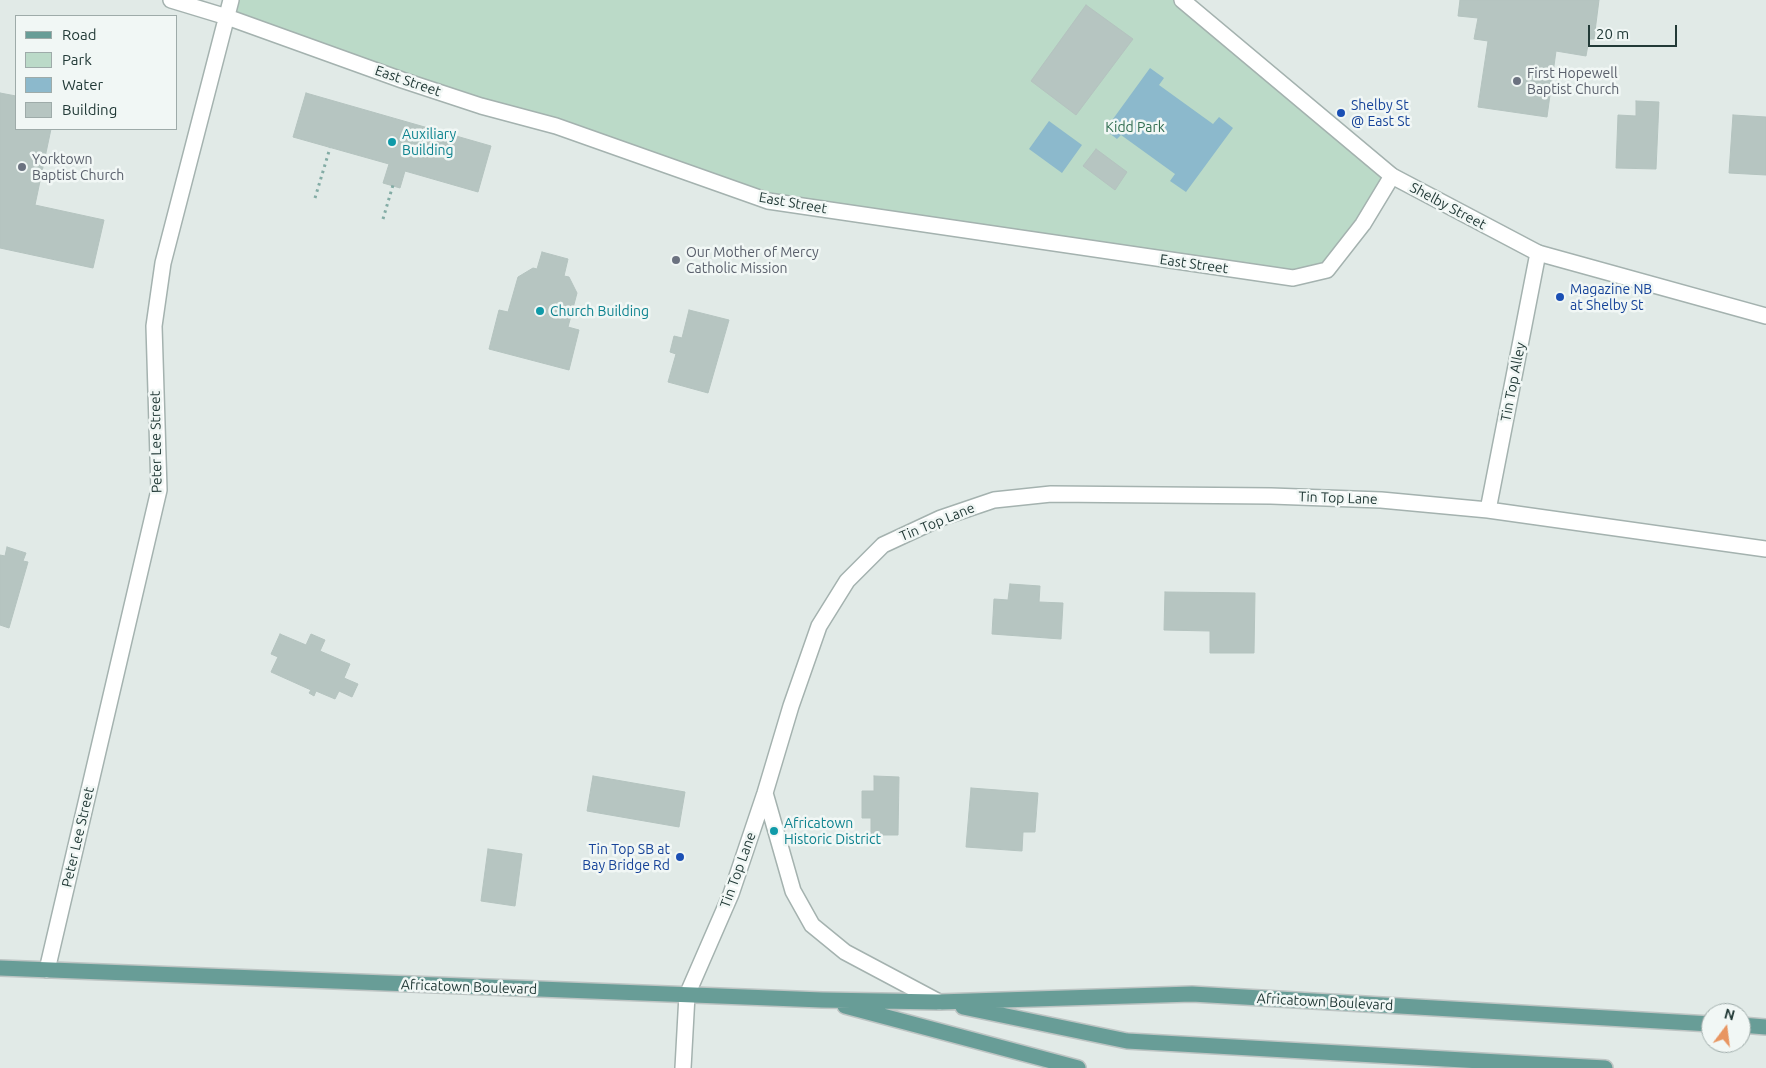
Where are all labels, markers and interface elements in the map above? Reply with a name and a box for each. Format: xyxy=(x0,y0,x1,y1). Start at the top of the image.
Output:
legend xyxy=(15,15,178,130)
scale bar xyxy=(1591,15,1680,47)
text: 20 m xyxy=(1596,25,1629,42)
text: Road xyxy=(62,26,97,43)
text: Park xyxy=(62,51,92,68)
street label: East Street xyxy=(373,62,443,100)
place label: First Hopewell Baptist Church xyxy=(1527,65,1619,98)
marker: First Hopewell Baptist Church xyxy=(1511,75,1523,87)
text: Water xyxy=(62,76,103,93)
place label: Shelby St @ East St xyxy=(1351,97,1410,130)
text: Building xyxy=(62,101,117,118)
marker: Shelby St @ East St xyxy=(1335,107,1347,119)
park label: Kidd Park xyxy=(1105,119,1165,135)
place label: Auxiliary Building xyxy=(402,126,456,158)
marker: Auxiliary Building xyxy=(386,136,398,148)
place label: Yorktown Baptist Church xyxy=(32,151,124,184)
marker: Yorktown Baptist Church xyxy=(16,161,28,173)
street label: Shelby Street xyxy=(1407,179,1489,233)
street label: East Street xyxy=(758,189,828,217)
place label: Our Mother of Mercy Catholic Mission xyxy=(686,244,819,276)
street label: East Street xyxy=(1159,251,1229,277)
marker: Our Mother of Mercy Catholic Mission xyxy=(670,254,682,266)
place label: Magazine NB at Shelby St xyxy=(1570,281,1652,314)
marker: Magazine NB at Shelby St xyxy=(1554,291,1566,303)
place label: Church Building xyxy=(550,303,649,319)
marker: Church Building xyxy=(534,305,546,317)
street label: Tin Top Alley xyxy=(1497,341,1529,423)
street label: Peter Lee Street xyxy=(147,391,165,493)
street label: Tin Top Lane xyxy=(1298,488,1378,508)
street label: Tin Top Lane xyxy=(897,499,977,545)
street label: Peter Lee Street xyxy=(58,785,98,889)
place label: Africatown Historic District xyxy=(784,815,881,848)
marker: Africatown Historic District xyxy=(768,825,780,837)
street label: Tin Top Lane xyxy=(717,830,759,910)
place label: Tin Top SB at Bay Bridge Rd xyxy=(582,841,670,874)
marker: Tin Top SB at Bay Bridge Rd xyxy=(674,851,686,863)
street label: Africatown Boulevard xyxy=(401,976,537,998)
street label: Africatown Boulevard xyxy=(1256,990,1394,1014)
north arrow xyxy=(1701,1003,1751,1053)
text: N xyxy=(1722,1005,1737,1024)

